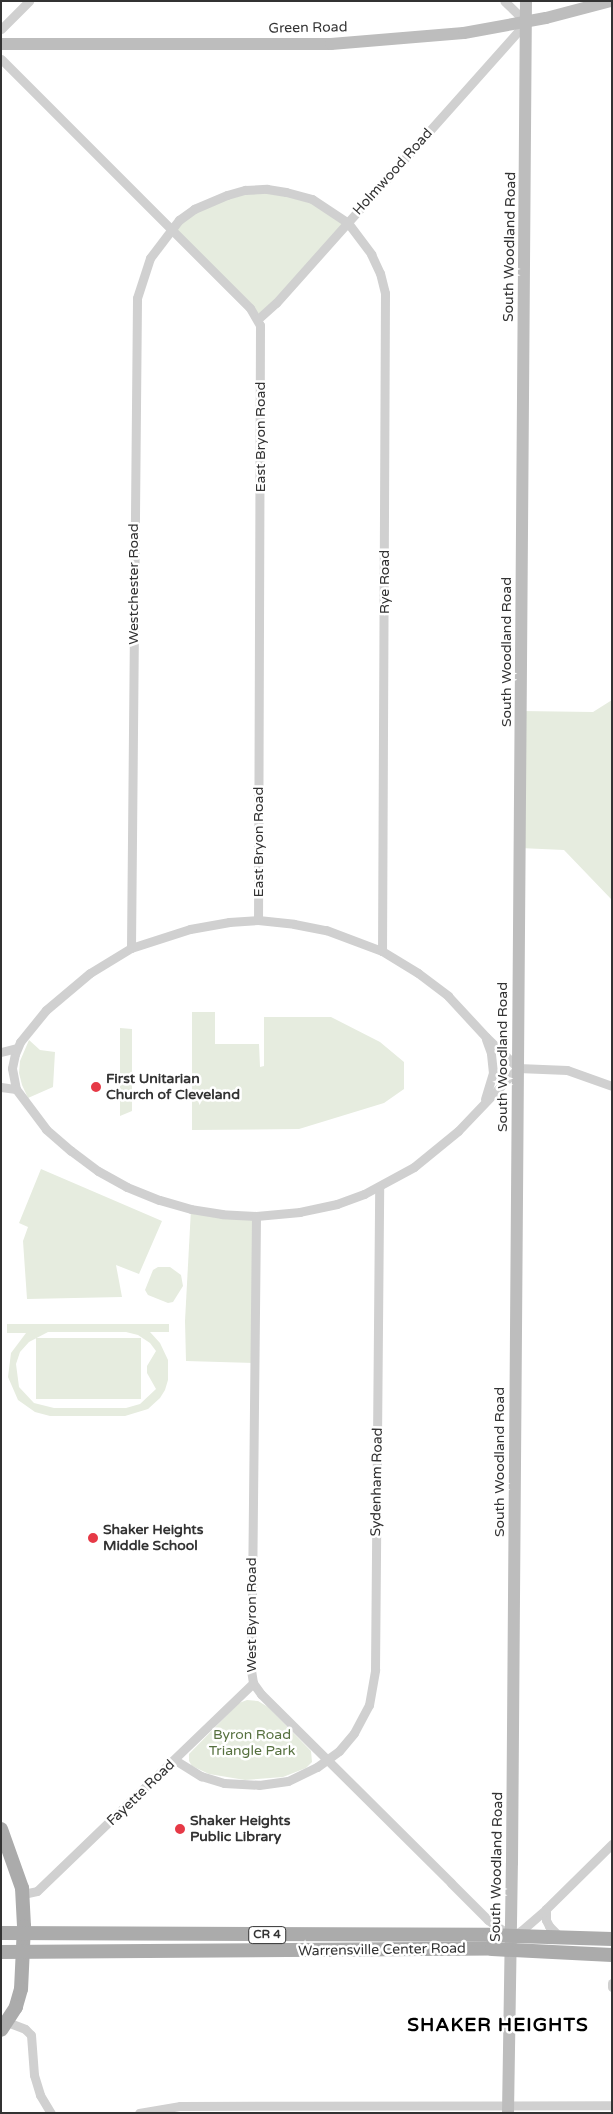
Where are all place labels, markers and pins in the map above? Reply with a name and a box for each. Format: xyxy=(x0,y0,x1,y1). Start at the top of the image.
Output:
place label: First Unitarian Church of Cleveland xyxy=(106,1071,240,1104)
marker: First Unitarian Church of Cleveland xyxy=(90,1081,102,1093)
place label: Shaker Heights Middle School xyxy=(103,1522,203,1554)
marker: Shaker Heights Middle School xyxy=(87,1532,99,1544)
place label: Shaker Heights Public Library xyxy=(190,1813,290,1845)
marker: Shaker Heights Public Library xyxy=(174,1823,186,1835)

